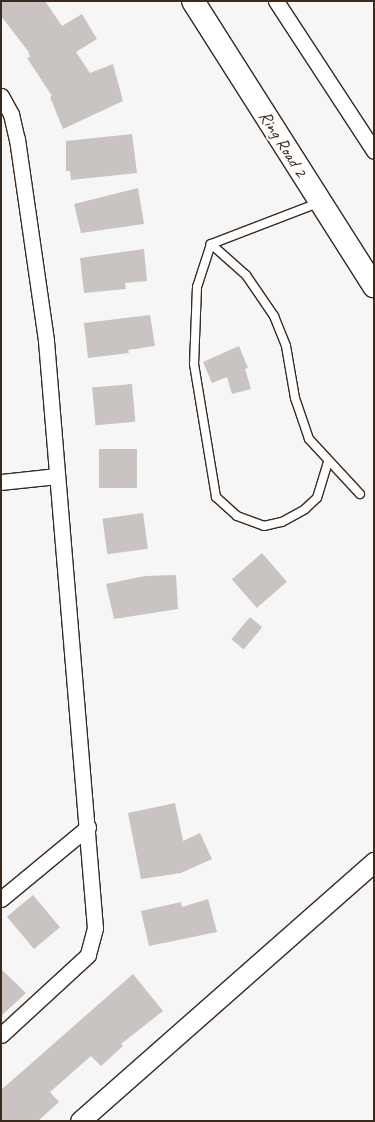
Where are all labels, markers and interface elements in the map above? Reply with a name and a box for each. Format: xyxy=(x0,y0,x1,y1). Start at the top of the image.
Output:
street label: Ring Road 2 xyxy=(254,107,312,181)

